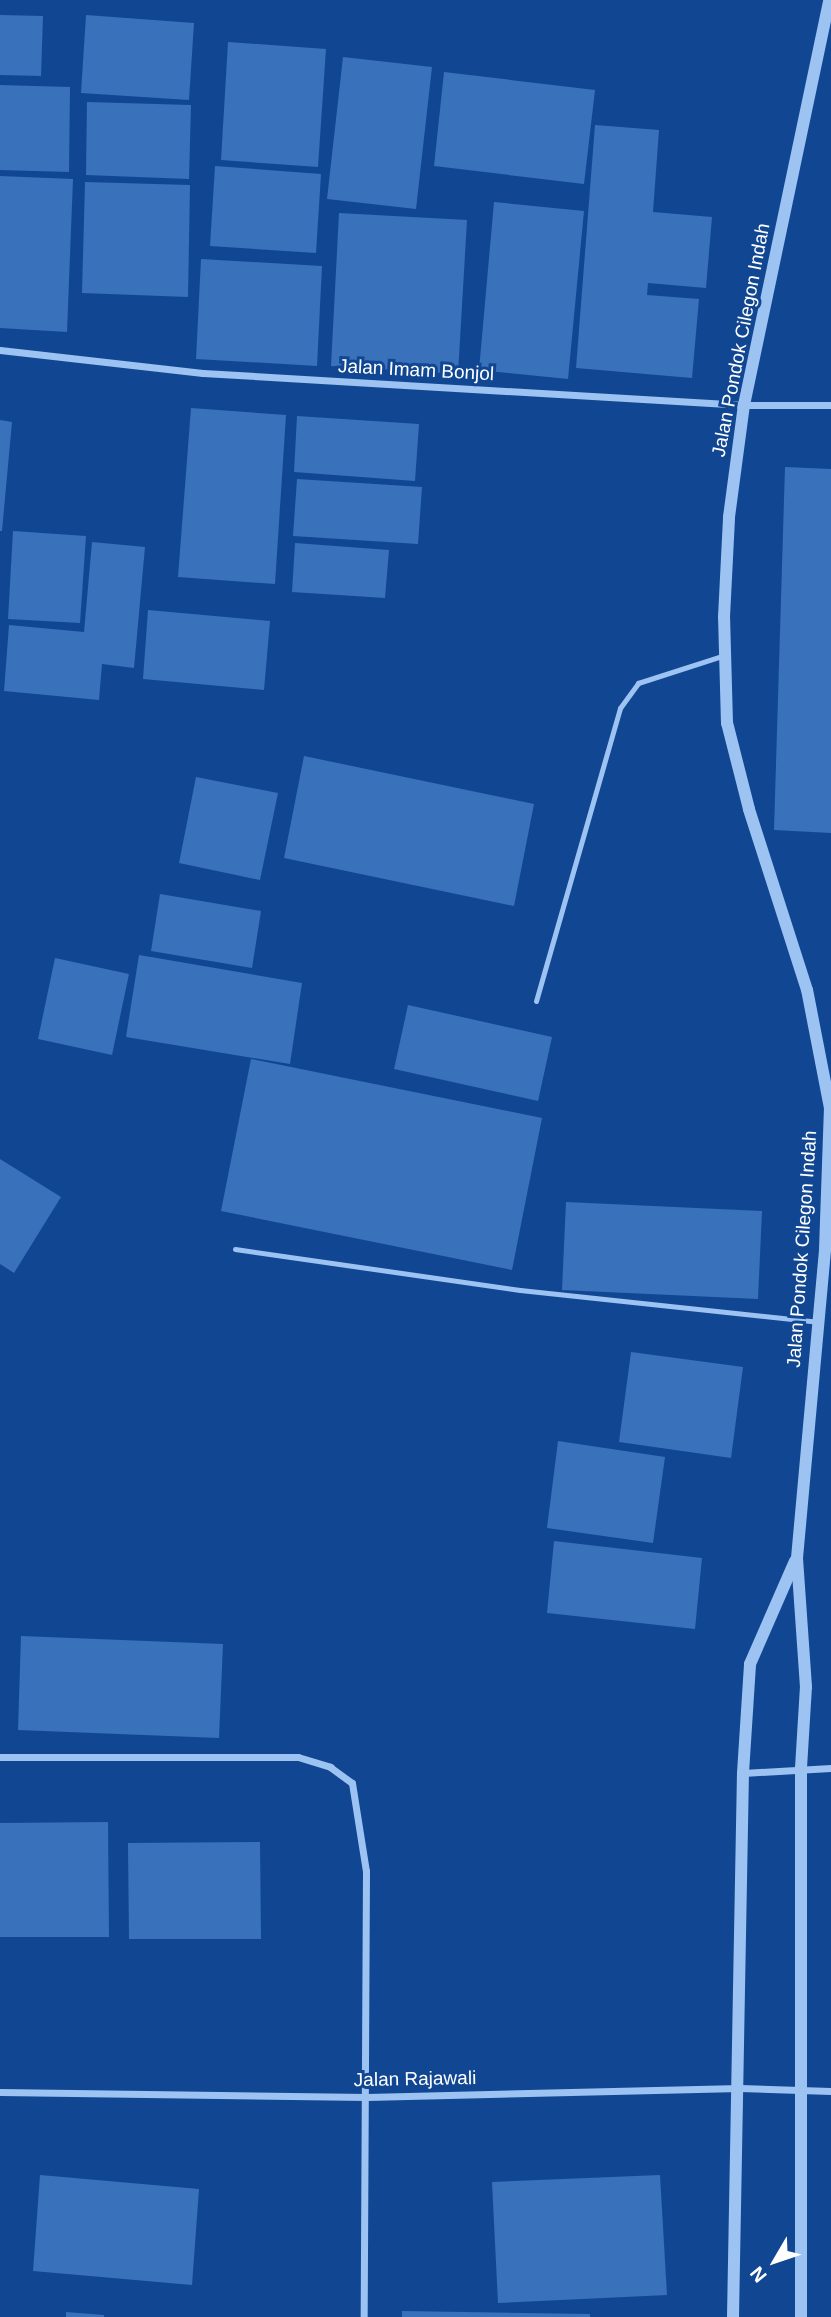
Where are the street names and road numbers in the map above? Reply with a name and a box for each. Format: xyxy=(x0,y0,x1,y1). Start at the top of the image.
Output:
street label: Jalan Pondok Cilegon Indah xyxy=(707,221,775,459)
street label: Jalan Imam Bonjol xyxy=(337,355,495,385)
street label: Jalan Pondok Cilegon Indah xyxy=(782,1130,822,1368)
street label: Jalan Rajawali xyxy=(354,2067,476,2091)

